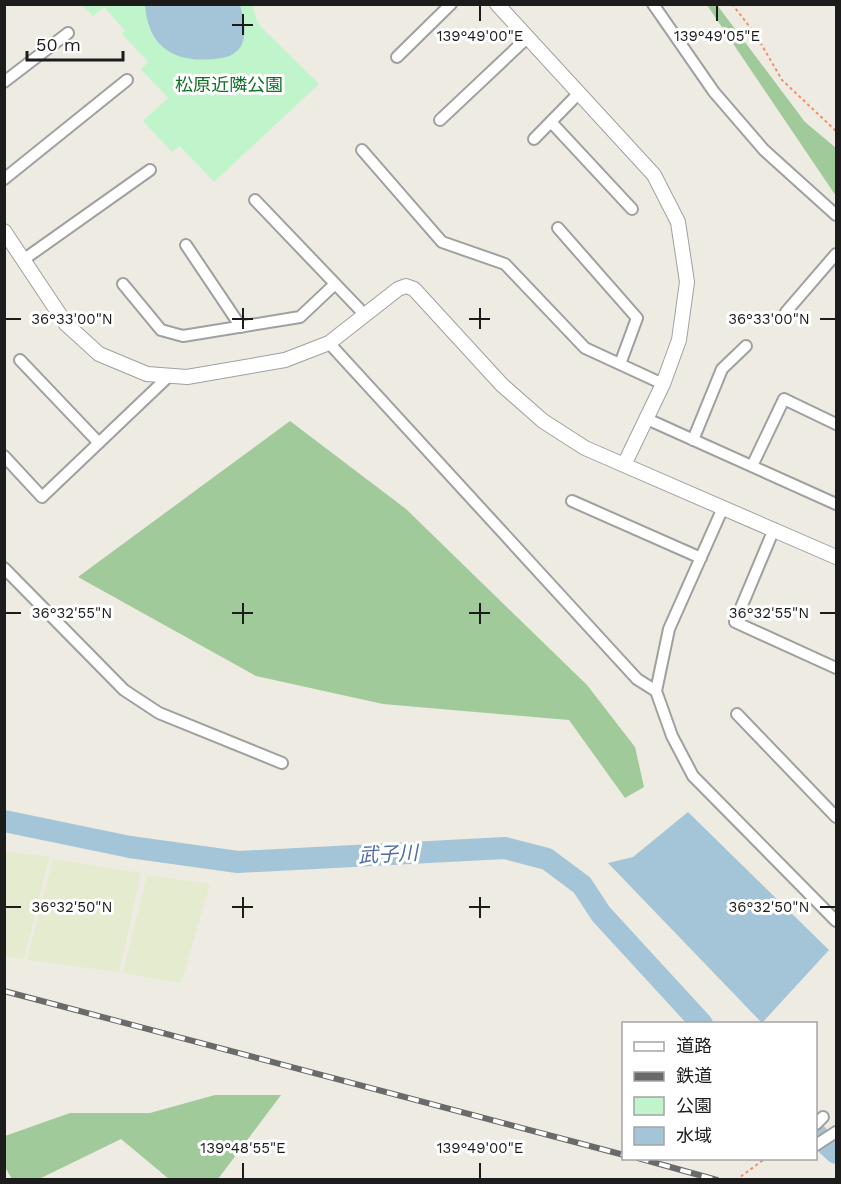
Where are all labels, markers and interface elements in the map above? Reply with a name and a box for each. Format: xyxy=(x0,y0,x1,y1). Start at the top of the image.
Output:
scale bar xyxy=(27,24,123,62)
text: 139°49'00"E xyxy=(437,27,523,45)
text: 139°49'05"E xyxy=(674,27,760,45)
text: 50 m xyxy=(36,34,81,55)
park label: 松原近隣公園 xyxy=(175,74,283,95)
text: 36°33'00"N xyxy=(31,310,113,328)
text: 36°33'00"N xyxy=(728,310,810,328)
text: 36°32'55"N xyxy=(32,604,112,622)
text: 36°32'55"N xyxy=(729,604,809,622)
water label: 武子川 xyxy=(357,840,421,868)
text: 36°32'50"N xyxy=(32,898,112,916)
text: 36°32'50"N xyxy=(729,898,809,916)
legend xyxy=(622,1022,817,1160)
text: 道路 xyxy=(676,1035,712,1056)
text: 鉄道 xyxy=(676,1065,712,1086)
text: 公園 xyxy=(676,1095,712,1116)
text: 水域 xyxy=(676,1125,712,1146)
text: 139°48'55"E xyxy=(200,1139,286,1157)
text: 139°49'00"E xyxy=(437,1139,523,1157)

